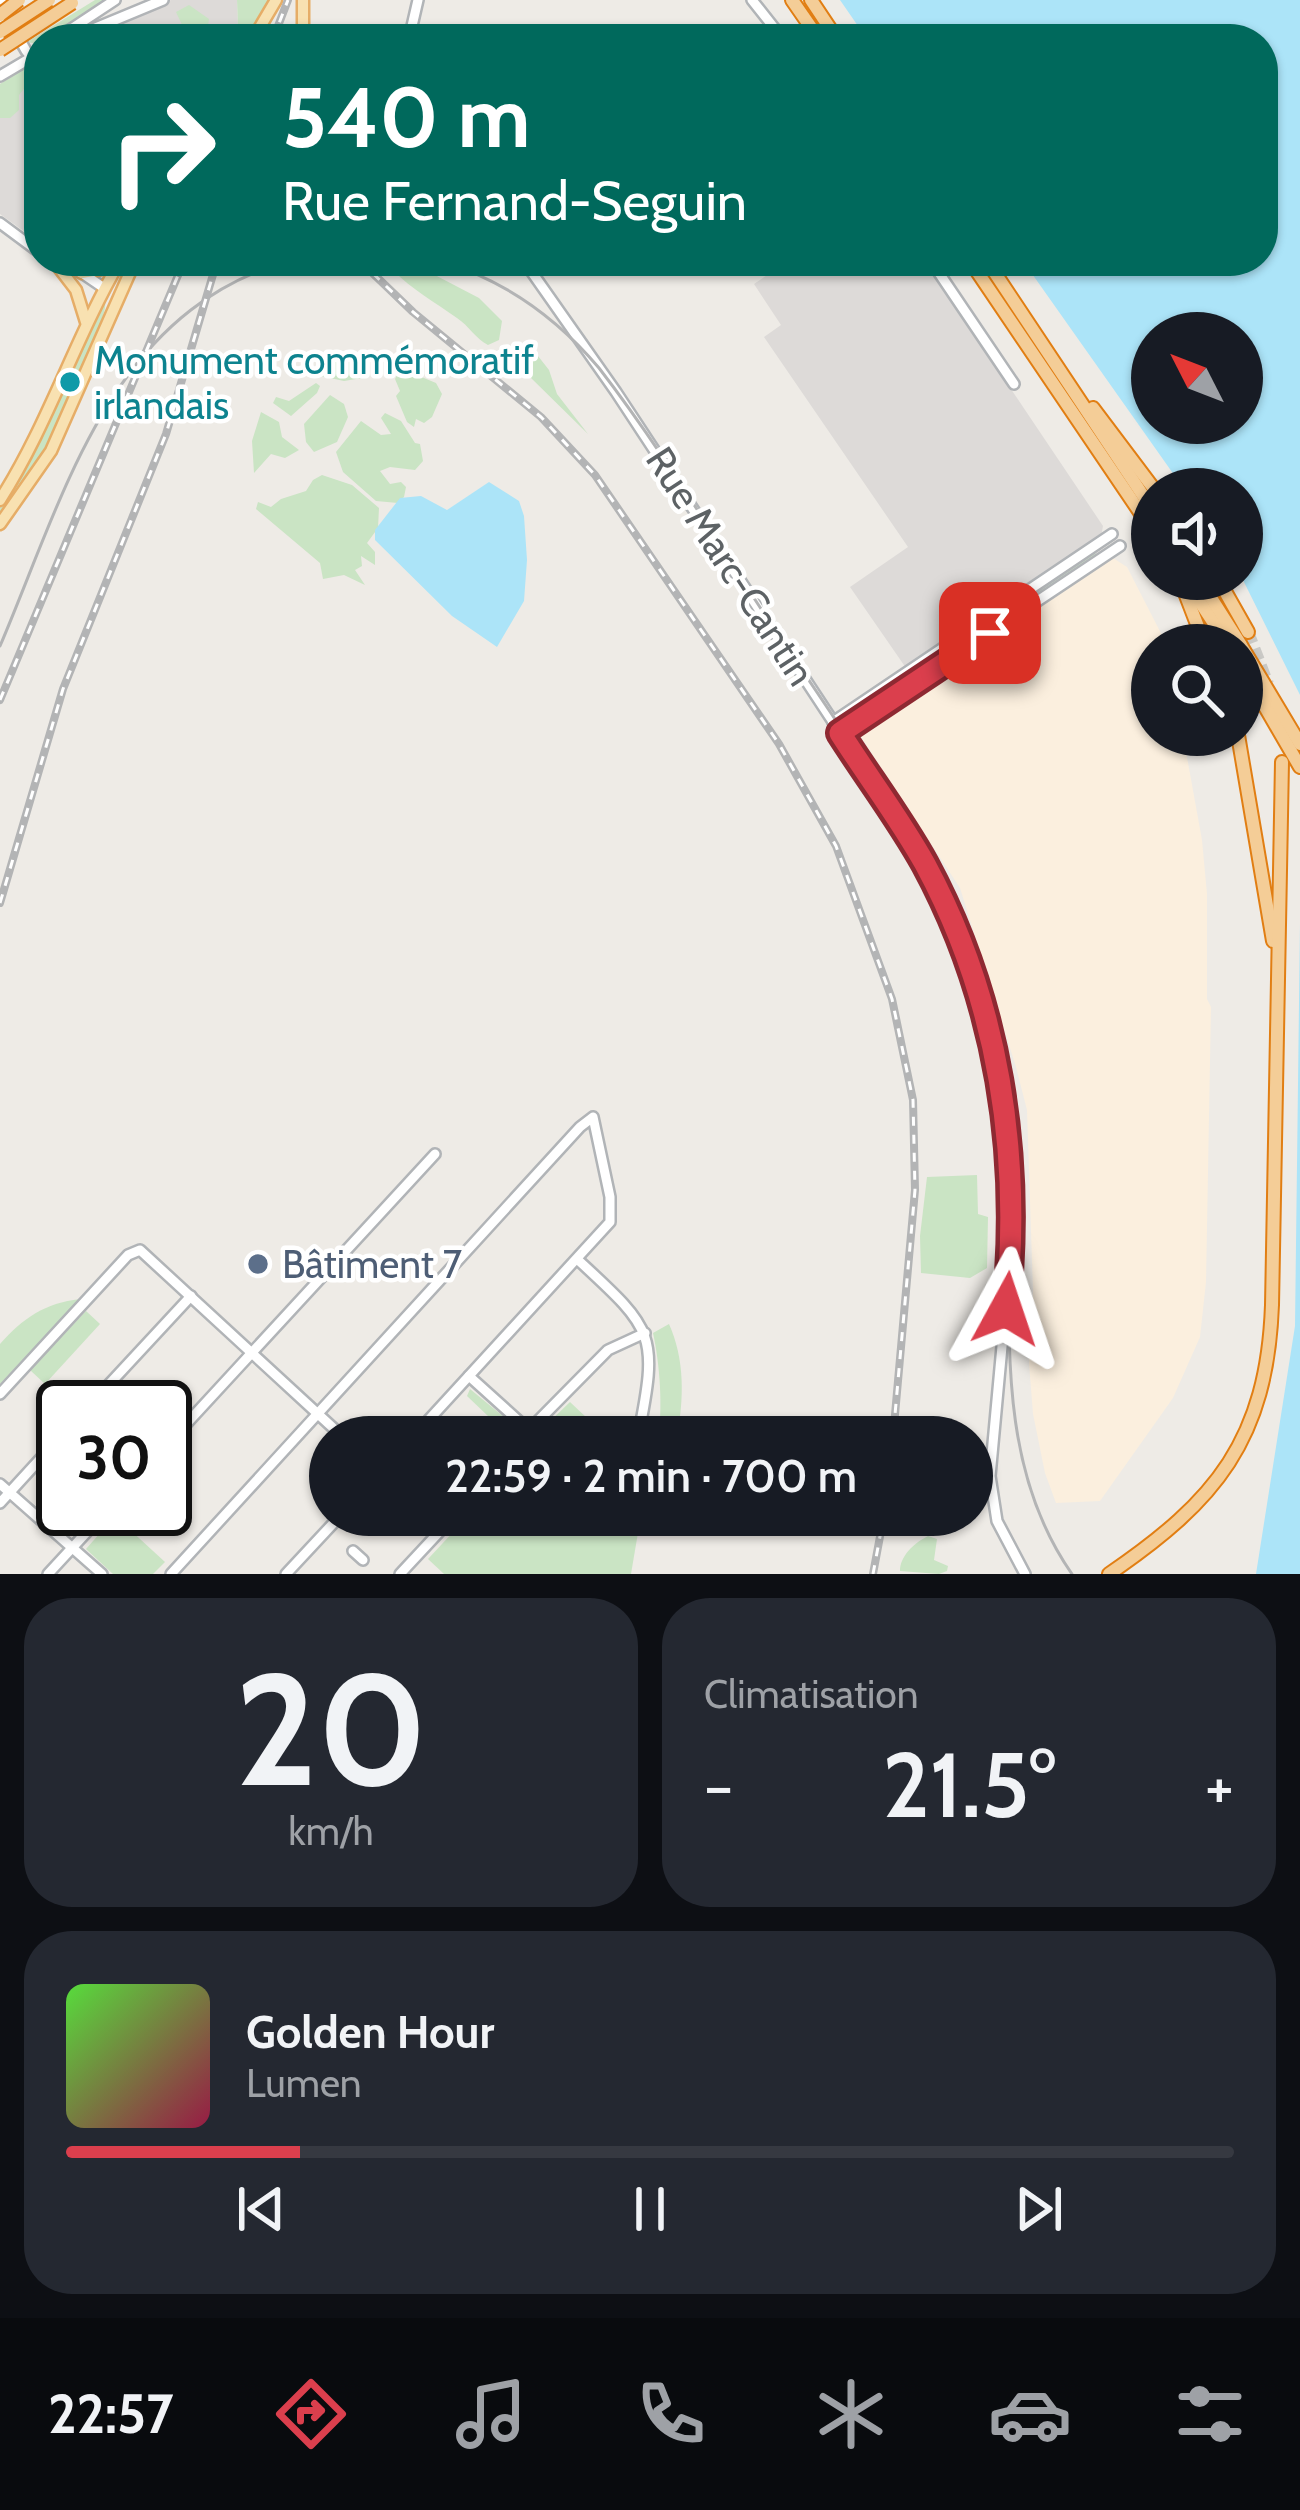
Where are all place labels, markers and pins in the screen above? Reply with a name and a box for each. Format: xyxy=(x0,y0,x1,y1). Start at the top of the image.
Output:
place label: Monument commémoratif irlandais xyxy=(94,336,534,429)
marker: Monument commémoratif irlandais xyxy=(57,369,83,395)
pin xyxy=(939,582,1041,684)
place label: Bâtiment 7 xyxy=(282,1240,463,1288)
marker: Bâtiment 7 xyxy=(245,1251,271,1277)

